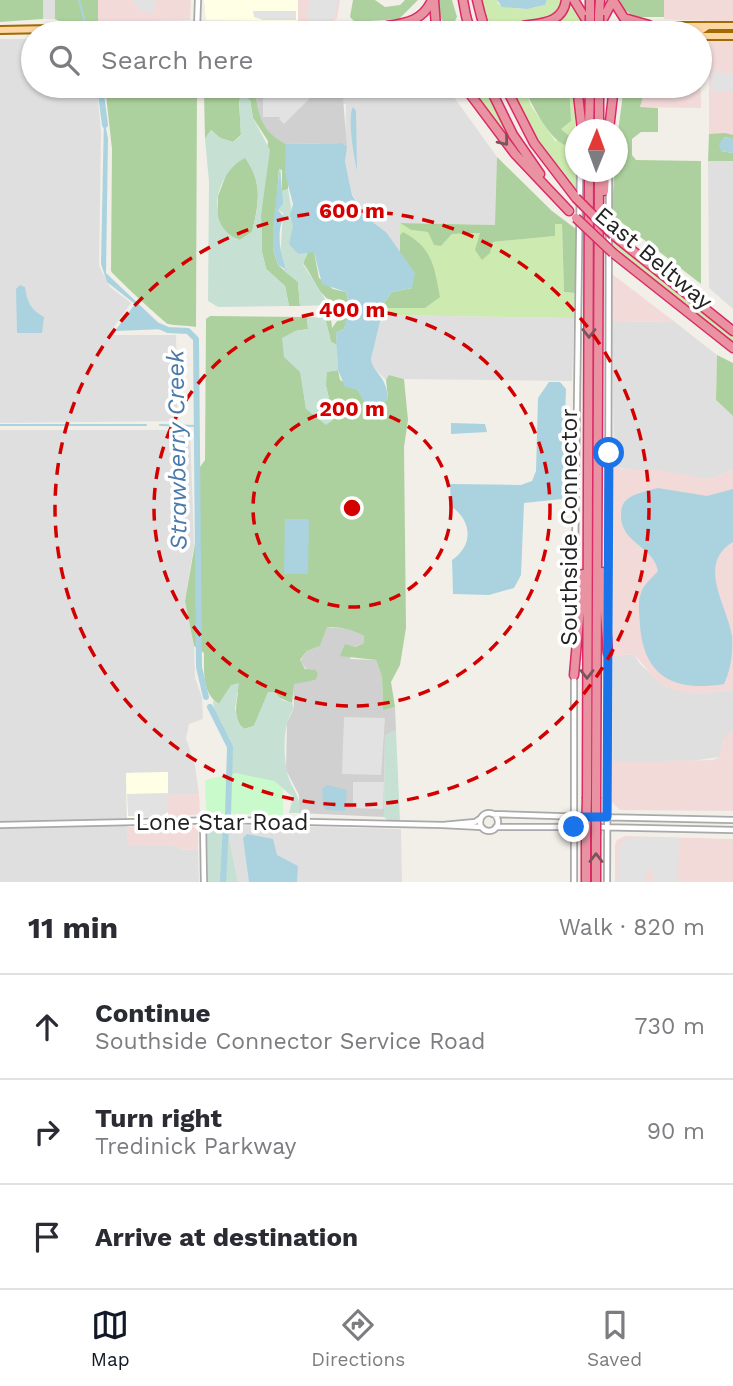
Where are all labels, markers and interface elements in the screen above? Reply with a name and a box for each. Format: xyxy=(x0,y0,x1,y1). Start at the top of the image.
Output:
search box xyxy=(21,21,712,98)
icon: search xyxy=(45,41,83,79)
text: Search here xyxy=(101,45,253,75)
north arrow xyxy=(565,119,628,182)
one-way arrow xyxy=(496,132,508,145)
text: 600 m xyxy=(319,198,385,223)
street label: East Beltway xyxy=(589,201,718,315)
text: 400 m xyxy=(319,297,385,322)
one-way arrow xyxy=(581,328,597,339)
water label: Strawberry Creek xyxy=(161,349,193,550)
text: 200 m xyxy=(319,396,385,421)
street label: Southside Connector xyxy=(556,408,583,646)
route start xyxy=(593,437,624,468)
centre of rings xyxy=(340,496,364,520)
one-way arrow xyxy=(579,670,595,680)
street label: Lone Star Road xyxy=(136,809,308,836)
route end xyxy=(558,811,589,842)
one-way arrow xyxy=(588,852,604,863)
text: 11 min xyxy=(28,910,118,945)
text: Walk · 820 m xyxy=(559,914,705,941)
text: Continue xyxy=(95,998,211,1028)
icon: ahead xyxy=(28,1008,66,1046)
text: 730 m xyxy=(635,1013,705,1040)
text: Southside Connector Service Road xyxy=(95,1028,485,1055)
text: Turn right xyxy=(95,1103,222,1133)
icon: right xyxy=(28,1113,66,1151)
text: 90 m xyxy=(647,1118,705,1145)
text: Tredinick Parkway xyxy=(95,1133,296,1160)
icon: arrive xyxy=(28,1218,66,1256)
text: Arrive at destination xyxy=(95,1222,358,1252)
tab: Map xyxy=(91,1306,130,1371)
tab: Directions xyxy=(311,1306,405,1371)
tab: Saved xyxy=(587,1306,642,1371)

